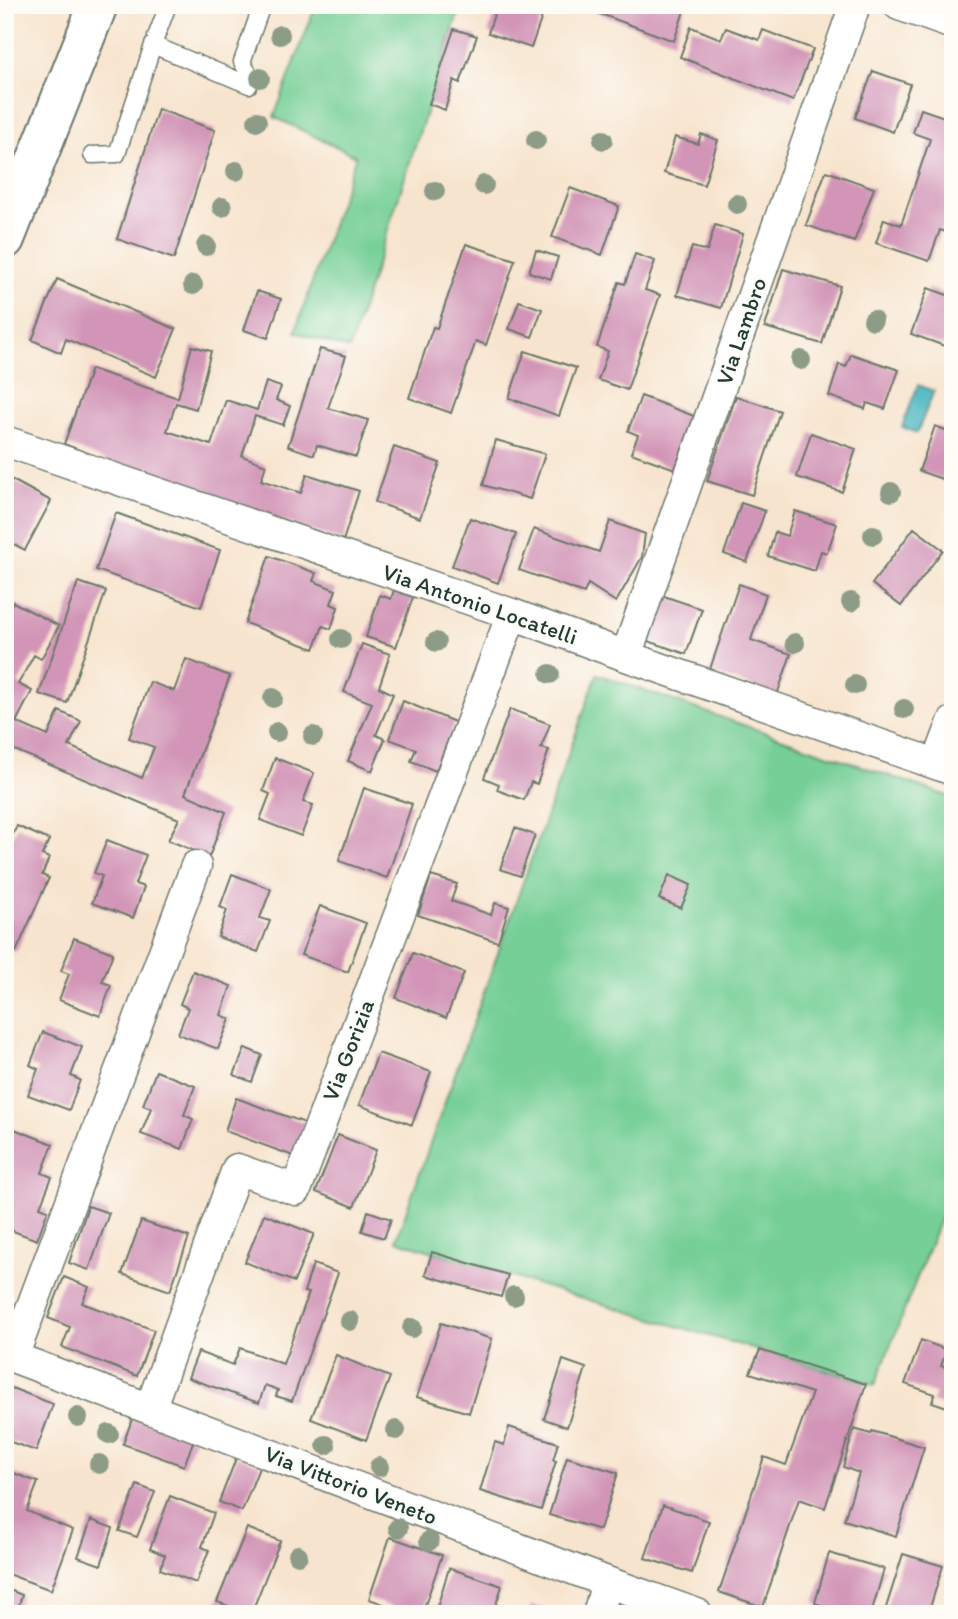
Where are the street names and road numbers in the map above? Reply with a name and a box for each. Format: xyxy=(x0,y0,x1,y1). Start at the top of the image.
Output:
street label: Via Lambro xyxy=(710,274,772,388)
street label: Via Antonio Locatelli xyxy=(379,558,581,650)
street label: Via Gorizia xyxy=(316,995,380,1105)
street label: Via Vittorio Veneto xyxy=(261,1439,441,1531)

